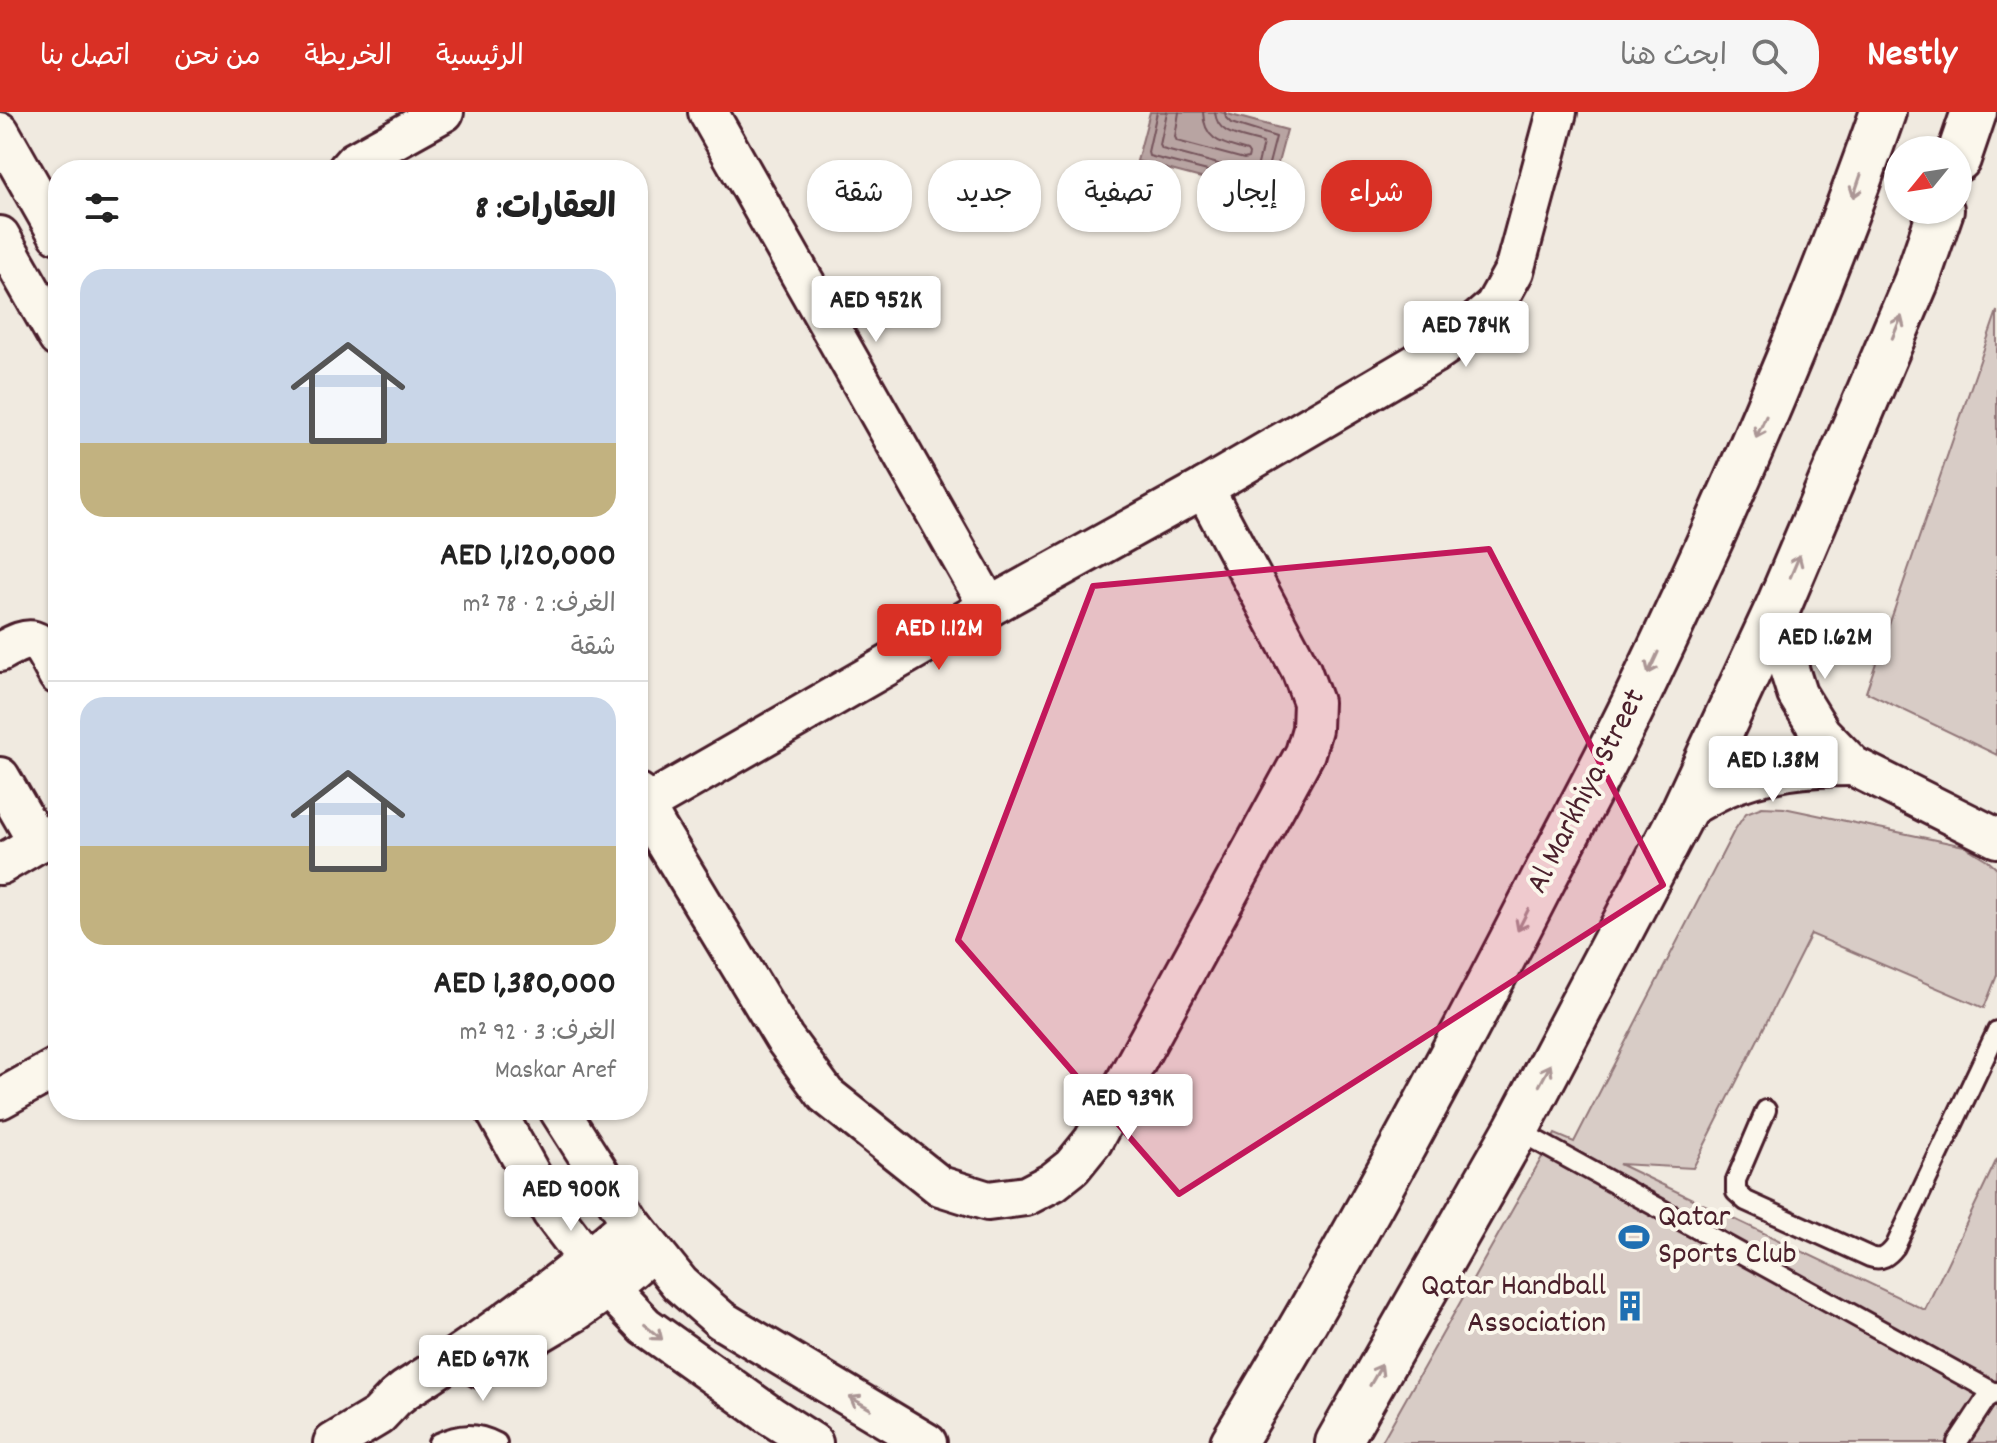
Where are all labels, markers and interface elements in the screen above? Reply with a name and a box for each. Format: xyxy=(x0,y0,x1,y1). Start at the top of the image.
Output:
search box xyxy=(1259,20,1819,92)
text: Nestly xyxy=(1867,29,1957,84)
icon: search xyxy=(1747,34,1791,78)
text: ابحث هنا xyxy=(1620,37,1727,80)
text: اتصل بنا xyxy=(40,39,130,79)
text: من نحن xyxy=(174,39,261,79)
text: الخريطة xyxy=(305,39,392,79)
text: الرئيسية xyxy=(436,39,524,79)
north arrow xyxy=(1884,136,1972,224)
map controls xyxy=(1884,136,1972,224)
chip: شقة xyxy=(807,160,912,232)
chip: جديد xyxy=(928,160,1041,232)
chip: تصفية xyxy=(1057,160,1181,232)
chip: إيجار xyxy=(1197,160,1305,232)
chip: شراء xyxy=(1321,160,1432,232)
one-way arrow xyxy=(1849,173,1864,198)
icon: filters xyxy=(80,186,124,230)
text: العقارات: 8 xyxy=(475,186,616,235)
pin: AED 952K xyxy=(793,276,959,344)
text: AED 952K xyxy=(830,283,922,320)
pin: AED 784K xyxy=(1383,301,1549,369)
text: AED 784K xyxy=(1422,308,1510,345)
one-way arrow xyxy=(1891,315,1906,339)
icon: home xyxy=(276,321,420,465)
one-way arrow xyxy=(1753,415,1768,439)
text: AED 1,120,000 xyxy=(440,533,616,582)
one-way arrow xyxy=(1789,554,1804,579)
text: الغرف: 2 · 78 m² xyxy=(463,587,616,624)
pin: AED 1.12M xyxy=(847,604,1031,672)
text: AED 1.12M xyxy=(895,611,983,648)
pin: AED 1.62M xyxy=(1733,613,1917,681)
text: AED 1.62M xyxy=(1778,620,1872,657)
text: شقة xyxy=(571,630,616,667)
one-way arrow xyxy=(1645,651,1660,675)
street label: Al Markhiya Street xyxy=(1516,681,1660,903)
pin: AED 1.38M xyxy=(1681,736,1865,804)
text: AED 1.38M xyxy=(1727,743,1819,780)
icon: home xyxy=(276,749,420,893)
one-way arrow xyxy=(1514,908,1530,932)
text: AED 1,380,000 xyxy=(433,961,616,1010)
text: الغرف: 3 · 92 m² xyxy=(460,1015,616,1052)
text: Maskar Aref xyxy=(495,1053,616,1090)
one-way arrow xyxy=(1537,1064,1553,1088)
pin: AED 939K xyxy=(1045,1074,1211,1142)
text: AED 939K xyxy=(1082,1081,1174,1118)
pin: AED 900K xyxy=(488,1165,654,1233)
text: AED 900K xyxy=(522,1172,620,1209)
place label: Qatar Sports Club xyxy=(1658,1196,1797,1279)
sports icon: Qatar Sports Club xyxy=(1617,1220,1651,1254)
place label: Qatar Handball Association xyxy=(1421,1265,1606,1348)
building icon: Qatar Handball Association xyxy=(1613,1289,1647,1323)
one-way arrow xyxy=(642,1323,663,1340)
pin: AED 697K xyxy=(400,1335,566,1403)
text: AED 697K xyxy=(437,1342,529,1379)
one-way arrow xyxy=(1369,1364,1385,1387)
one-way arrow xyxy=(849,1395,872,1411)

